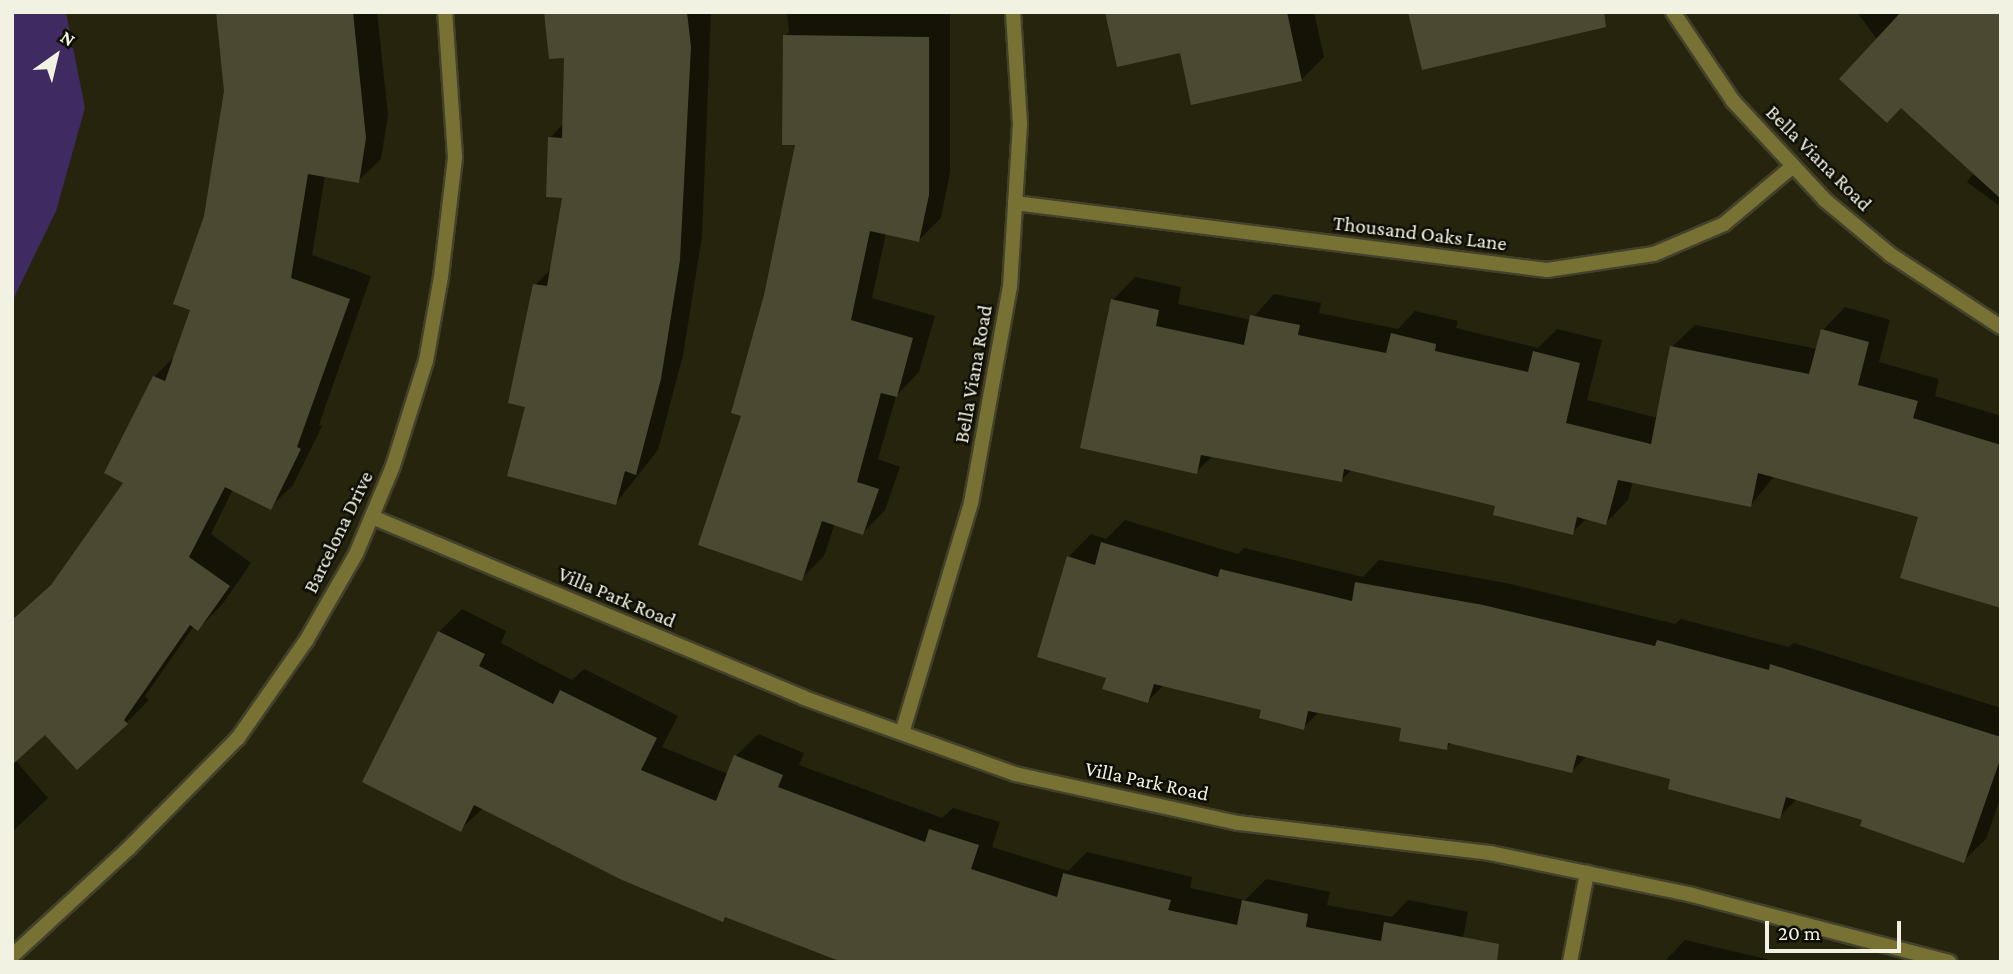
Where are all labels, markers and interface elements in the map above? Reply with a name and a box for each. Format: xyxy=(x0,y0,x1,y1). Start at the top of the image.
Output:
north arrow xyxy=(21,21,91,91)
text: N xyxy=(57,26,79,50)
street label: Bella Viana Road xyxy=(1761,100,1877,216)
street label: Thousand Oaks Lane xyxy=(1332,210,1508,256)
street label: Bella Viana Road xyxy=(948,303,998,445)
street label: Barcelona Drive xyxy=(298,467,378,597)
street label: Villa Park Road xyxy=(554,561,680,633)
street label: Villa Park Road xyxy=(1083,756,1211,806)
scale bar xyxy=(1768,908,1904,952)
text: 20 m xyxy=(1778,921,1821,945)

